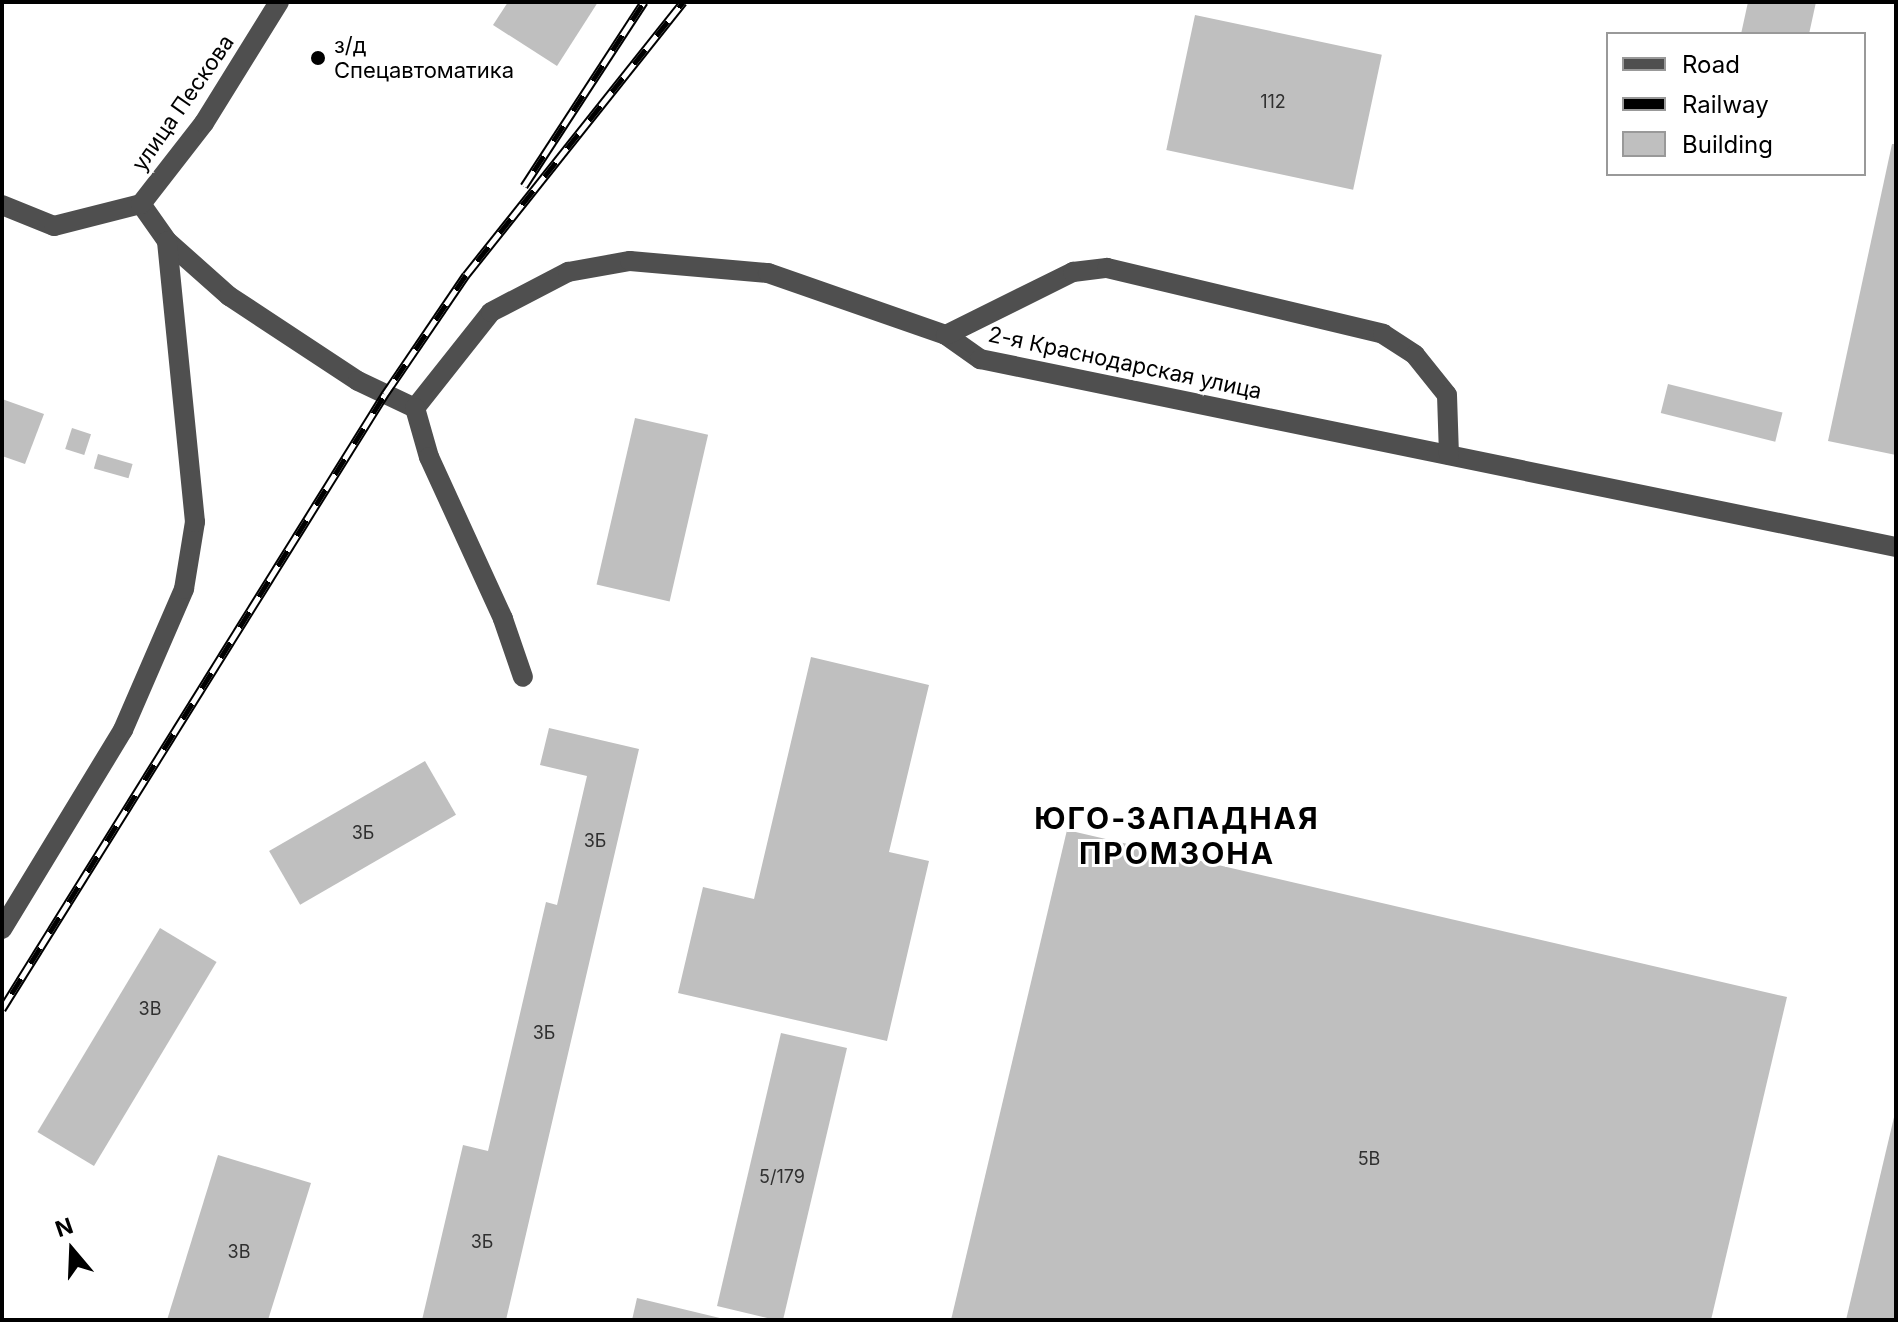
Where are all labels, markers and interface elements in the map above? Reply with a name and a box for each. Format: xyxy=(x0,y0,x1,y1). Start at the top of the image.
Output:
street label: улица Пескова xyxy=(126,30,240,176)
place label: з/д Спецавтоматика xyxy=(334,32,514,84)
legend xyxy=(1606,32,1866,176)
marker: з/д Спецавтоматика xyxy=(309,49,327,67)
text: Road xyxy=(1682,50,1740,79)
text: Railway xyxy=(1682,90,1769,119)
house number: 112 xyxy=(1260,91,1286,113)
text: Building xyxy=(1682,130,1773,159)
street label: 2-я Краснодарская улица xyxy=(986,321,1264,405)
district label: ЮГО-ЗАПАДНАЯ ПРОМЗОНА xyxy=(1034,800,1320,870)
house number: 3Б xyxy=(352,822,374,844)
house number: 3Б xyxy=(584,830,606,852)
house number: 3В xyxy=(139,998,161,1020)
house number: 3Б xyxy=(533,1022,555,1044)
house number: 5В xyxy=(1358,1148,1380,1170)
house number: 5/179 xyxy=(759,1166,805,1188)
north arrow xyxy=(32,1210,112,1290)
text: N xyxy=(52,1212,76,1242)
house number: 3Б xyxy=(471,1231,493,1253)
house number: 3В xyxy=(228,1241,250,1263)

